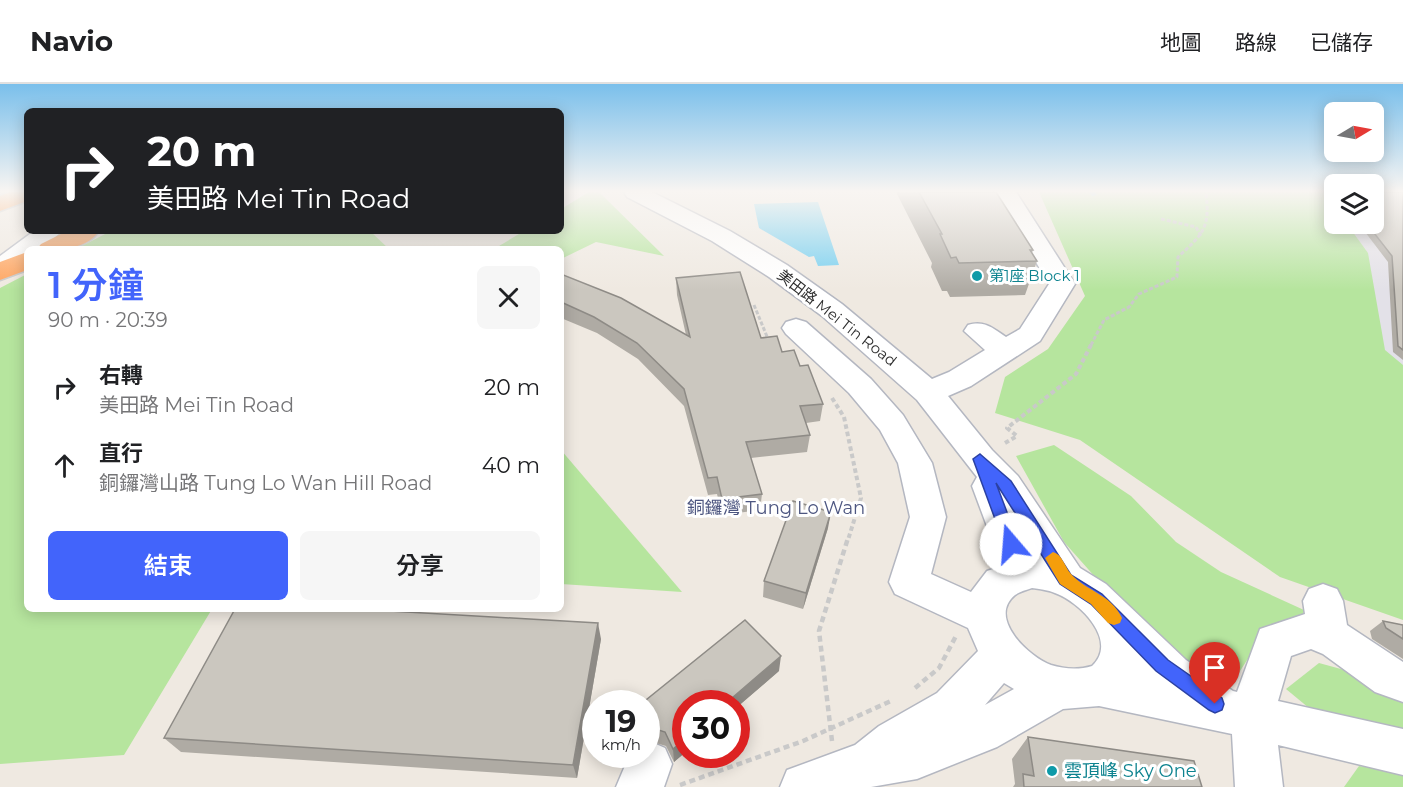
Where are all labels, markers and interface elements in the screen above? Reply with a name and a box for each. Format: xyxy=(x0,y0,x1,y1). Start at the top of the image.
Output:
text: Navio xyxy=(30,24,113,58)
text: 地圖 xyxy=(1160,30,1202,55)
text: 路線 xyxy=(1235,30,1277,55)
text: 已儲存 xyxy=(1310,30,1373,55)
north arrow xyxy=(1324,102,1384,162)
map controls xyxy=(1324,102,1384,234)
text: 20 m xyxy=(147,125,256,177)
icon: right xyxy=(48,132,126,210)
button: layers xyxy=(1324,174,1384,234)
text: 美田路 Mei Tin Road xyxy=(147,182,410,215)
text: 1 分鐘 xyxy=(48,263,144,307)
street label: 美田路 Mei Tin Road xyxy=(774,265,901,370)
button: close xyxy=(477,266,540,329)
place label: 第1座 Block 1 xyxy=(989,266,1080,285)
marker: 第1座 Block 1 xyxy=(970,269,984,283)
text: 90 m · 20:39 xyxy=(48,308,168,332)
text: 右轉 xyxy=(99,362,143,389)
icon: right xyxy=(48,371,81,404)
text: 20 m xyxy=(484,374,540,401)
text: 美田路 Mei Tin Road xyxy=(99,393,294,417)
text: 直行 xyxy=(99,440,143,467)
icon: ahead xyxy=(48,449,81,482)
text: 40 m xyxy=(482,452,540,479)
text: 銅鑼灣山路 Tung Lo Wan Hill Road xyxy=(99,471,432,495)
district label: 銅鑼灣 Tung Lo Wan xyxy=(687,497,865,519)
position arrow xyxy=(979,512,1043,576)
button: 結束 xyxy=(48,531,288,600)
button: 分享 xyxy=(300,531,540,600)
pin xyxy=(1189,642,1240,704)
icon: arrive xyxy=(1198,651,1231,684)
speed limit sign: 30 xyxy=(672,690,750,768)
text: 19 xyxy=(606,703,636,740)
text: km/h xyxy=(601,735,641,754)
place label: 雲頂峰 Sky One xyxy=(1064,760,1197,782)
marker: 雲頂峰 Sky One xyxy=(1045,764,1059,778)

